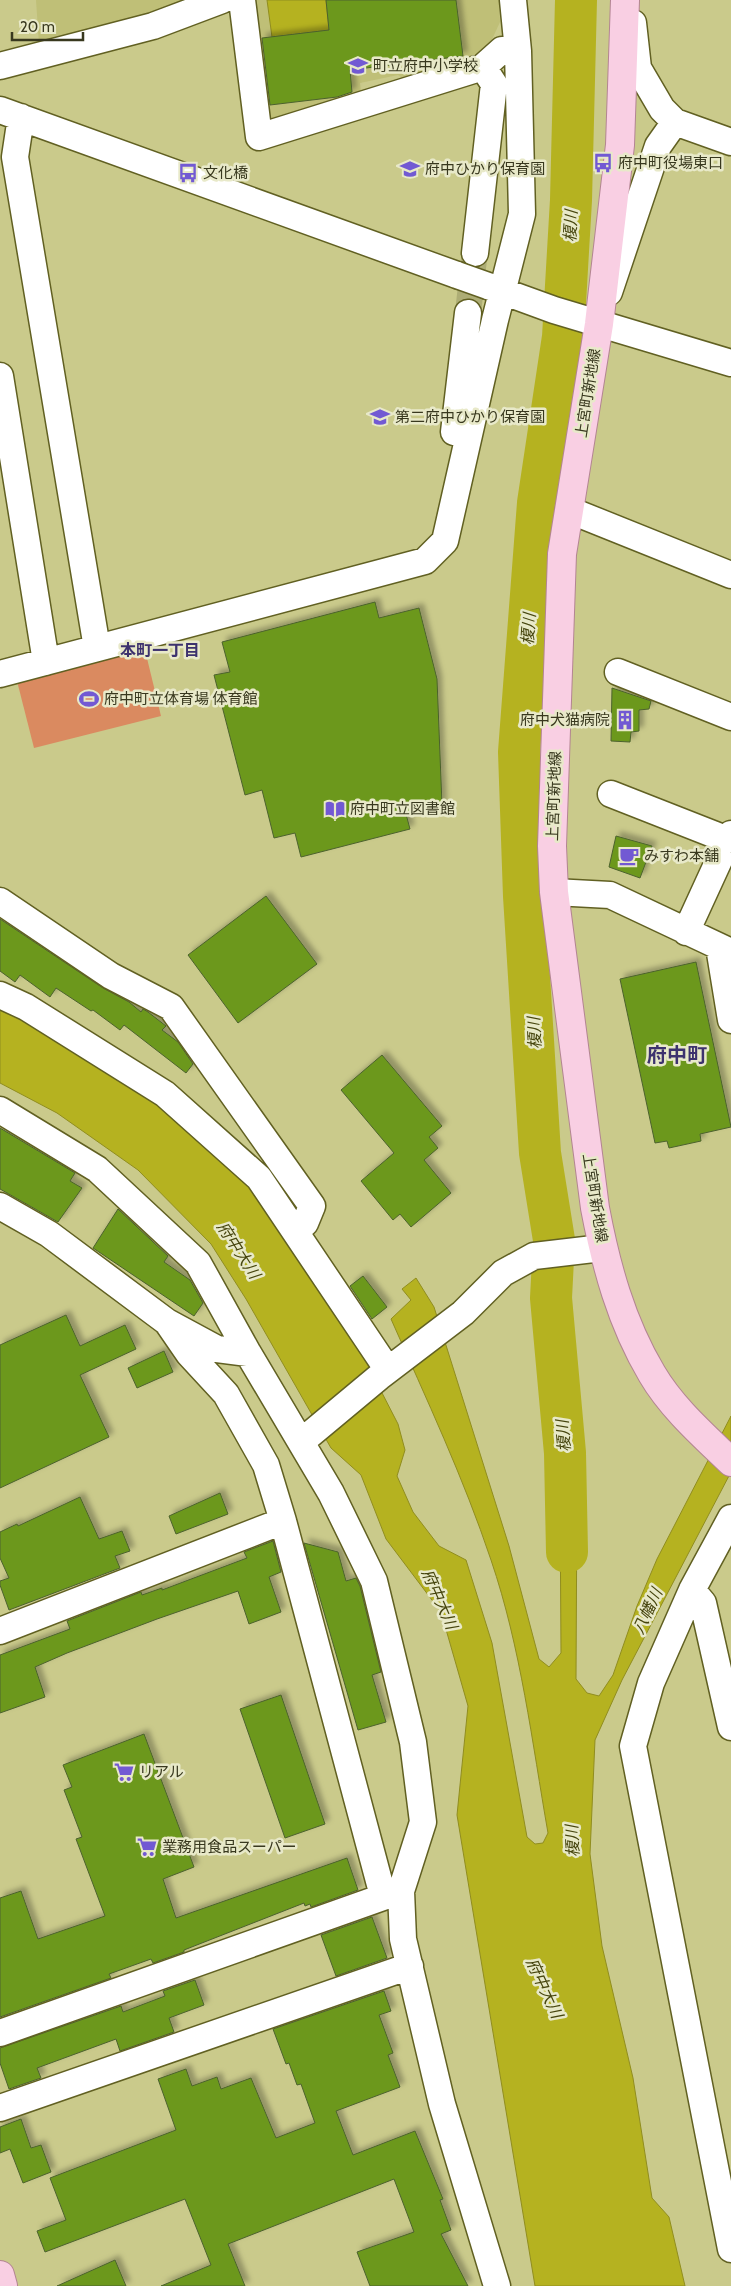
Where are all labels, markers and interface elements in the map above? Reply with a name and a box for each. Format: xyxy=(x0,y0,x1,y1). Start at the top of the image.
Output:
scale bar xyxy=(12,10,84,42)
text: 20 m xyxy=(20,18,55,36)
school or university icon: 町立府中小学校 xyxy=(347,55,369,77)
place label: 町立府中小学校 xyxy=(373,57,478,75)
bus stop icon: 府中町役場東口 xyxy=(592,152,614,174)
place label: 府中町役場東口 xyxy=(618,154,723,172)
school or university icon: 府中ひかり保育園 xyxy=(399,158,421,180)
place label: 府中ひかり保育園 xyxy=(425,160,545,178)
bus stop icon: 文化橋 xyxy=(177,162,199,184)
place label: 文化橋 xyxy=(203,164,248,182)
water label: 榎川 xyxy=(560,208,581,243)
street label: 上宮町新地線 xyxy=(572,347,604,439)
school or university icon: 第二府中ひかり保育園 xyxy=(369,406,391,428)
place label: 第二府中ひかり保育園 xyxy=(395,408,545,426)
water label: 榎川 xyxy=(518,610,539,646)
district label: 本町一丁目 xyxy=(120,641,200,660)
sports icon: 府中町立体育場 体育館 xyxy=(78,688,100,710)
place label: 府中町立体育場 体育館 xyxy=(104,690,257,708)
building icon: 府中犬猫病院 xyxy=(614,709,636,731)
place label: 府中犬猫病院 xyxy=(520,711,610,729)
street label: 上宮町新地線 xyxy=(543,751,565,841)
library icon: 府中町立図書館 xyxy=(324,798,346,820)
place label: 府中町立図書館 xyxy=(350,800,455,818)
cafe icon: みすわ本舗 xyxy=(618,845,640,867)
place label: みすわ本舗 xyxy=(644,847,719,865)
water label: 榎川 xyxy=(524,1015,545,1049)
district label: 府中町 xyxy=(647,1043,707,1067)
street label: 上宮町新地線 xyxy=(579,1152,611,1244)
water label: 府中大川 xyxy=(213,1218,265,1284)
water label: 榎川 xyxy=(552,1417,574,1453)
water label: 府中大川 xyxy=(418,1566,462,1634)
water label: 八幡川 xyxy=(629,1584,667,1637)
supermarket icon: リアル xyxy=(113,1761,135,1783)
place label: リアル xyxy=(139,1763,184,1781)
water label: 榎川 xyxy=(562,1823,583,1857)
supermarket icon: 業務用食品スーパー xyxy=(136,1836,158,1858)
place label: 業務用食品スーパー xyxy=(162,1838,297,1856)
water label: 府中大川 xyxy=(522,1955,568,2023)

